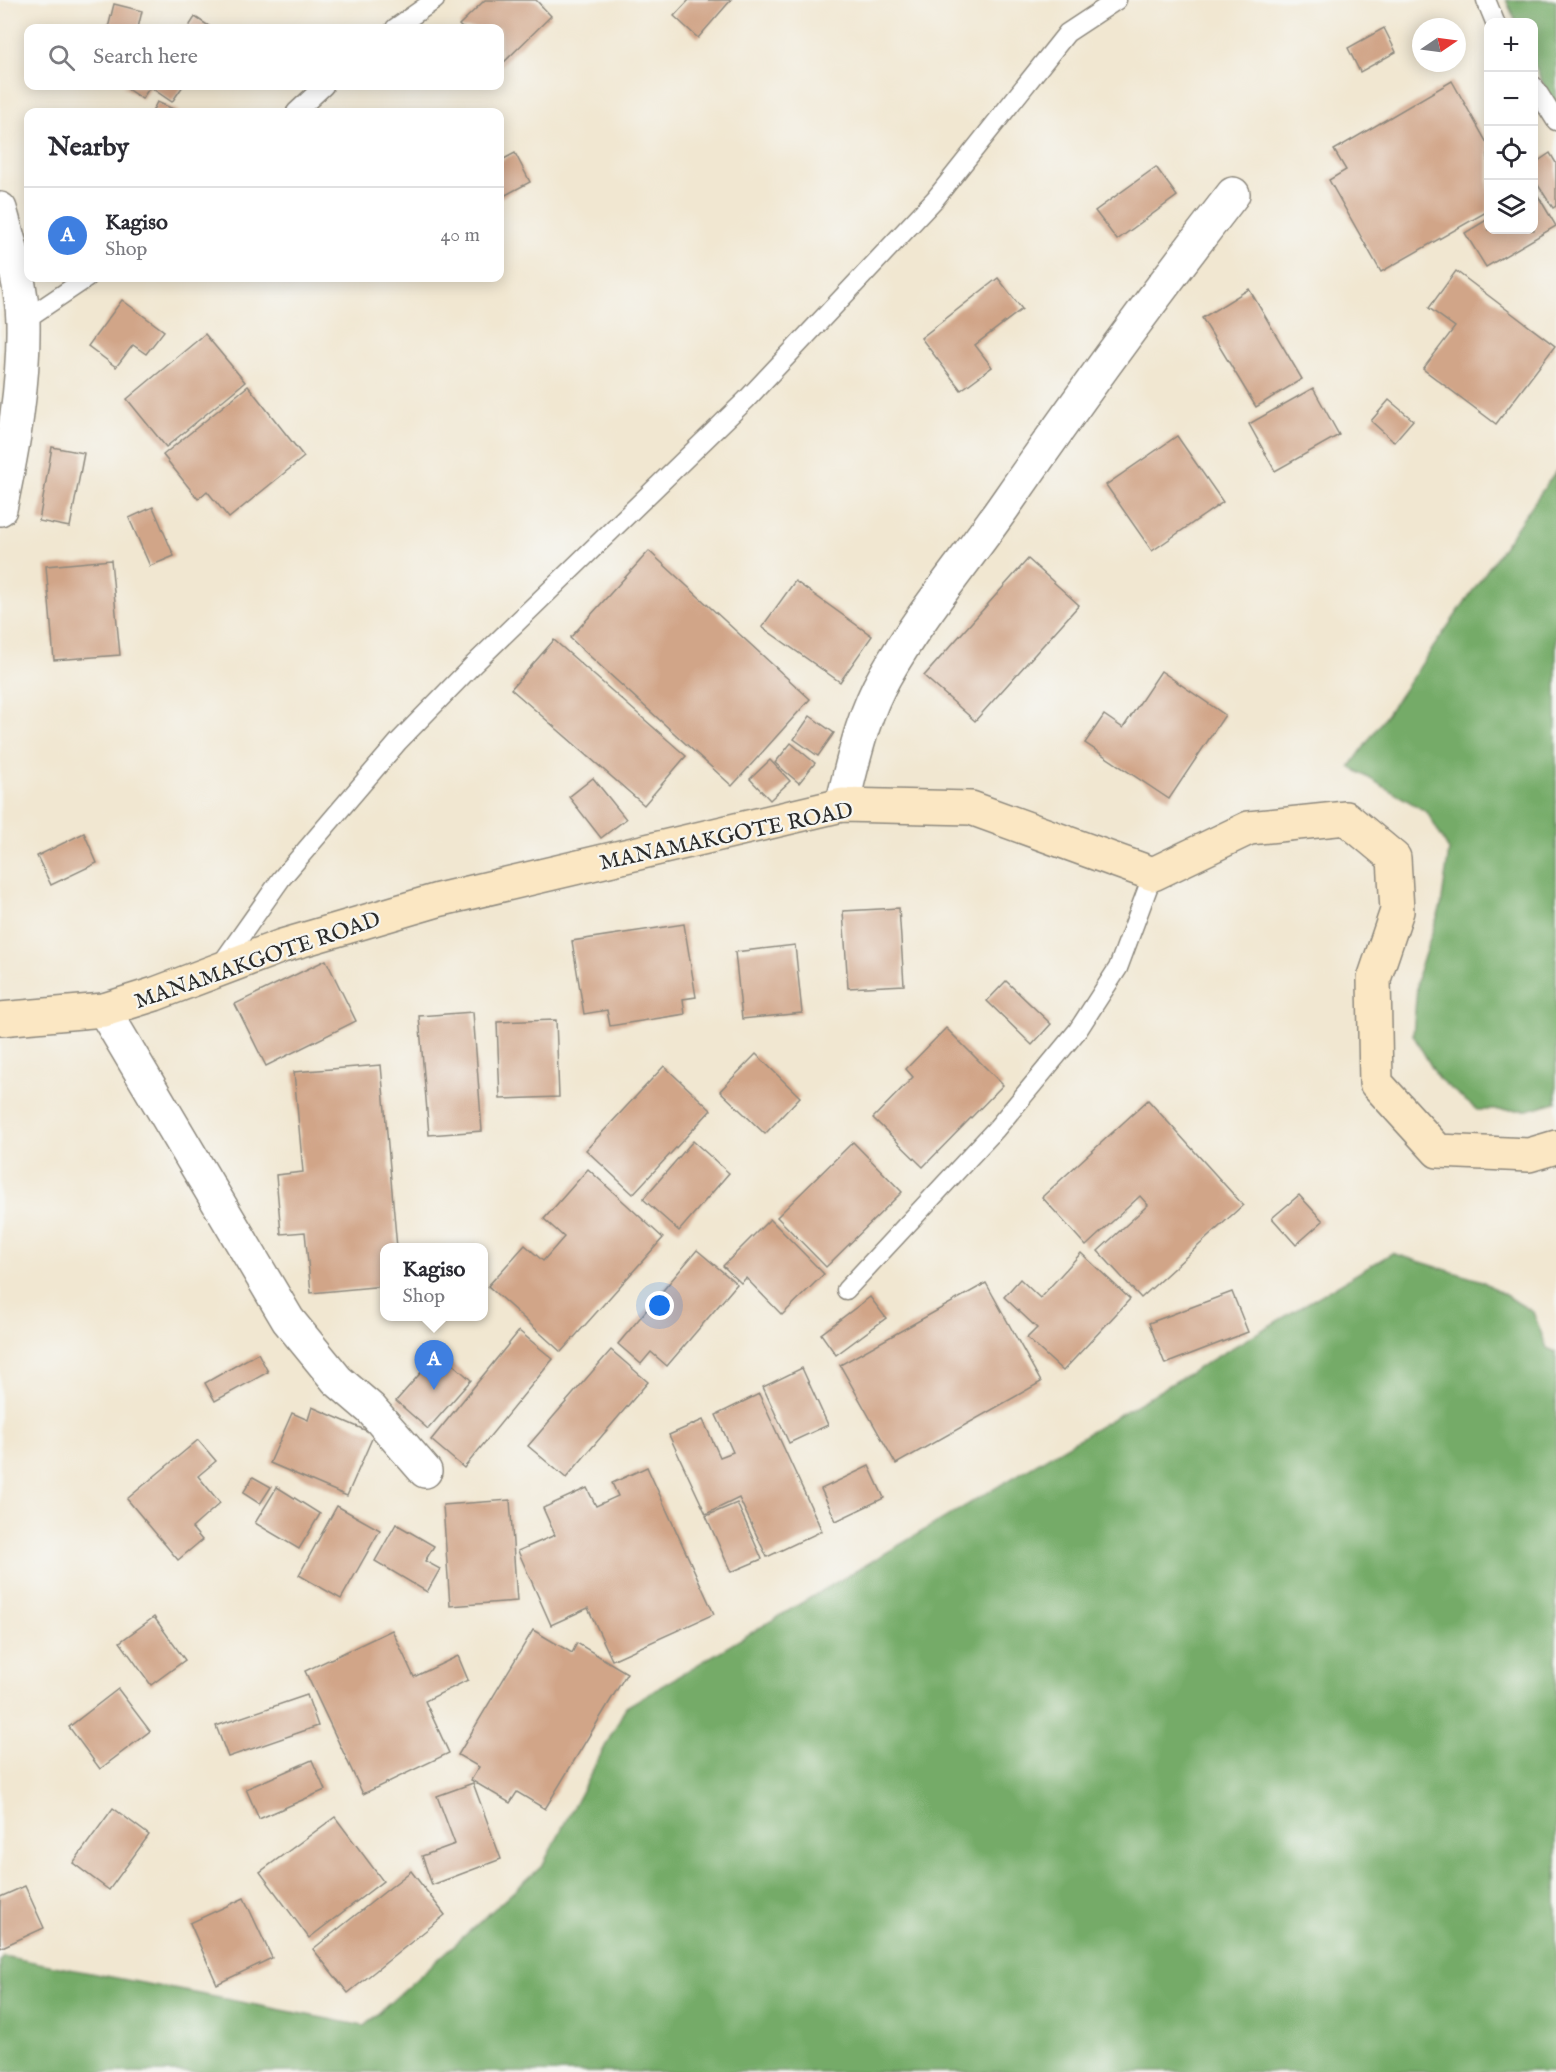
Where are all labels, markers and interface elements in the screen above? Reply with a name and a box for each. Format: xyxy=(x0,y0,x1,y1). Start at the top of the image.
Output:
north arrow xyxy=(1412,18,1466,72)
map controls xyxy=(1484,18,1538,234)
button: + xyxy=(1484,18,1538,72)
search box xyxy=(24,24,504,90)
icon: search xyxy=(45,41,78,74)
text: Search here xyxy=(93,43,198,71)
button: − xyxy=(1484,72,1538,126)
button: locate xyxy=(1484,126,1538,180)
text: Nearby xyxy=(48,131,129,164)
button: layers xyxy=(1484,180,1538,234)
text: Kagiso xyxy=(105,209,168,237)
text: A xyxy=(61,223,74,248)
text: 40 m xyxy=(441,223,480,248)
text: Shop xyxy=(105,237,147,262)
street label: MANAMAKGOTE ROAD xyxy=(597,796,856,878)
street label: MANAMAKGOTE ROAD xyxy=(131,906,384,1016)
popup xyxy=(380,1243,488,1321)
text: Kagiso xyxy=(403,1256,465,1284)
text: Shop xyxy=(403,1284,445,1309)
your location xyxy=(645,1291,674,1320)
pin: A xyxy=(414,1340,454,1390)

